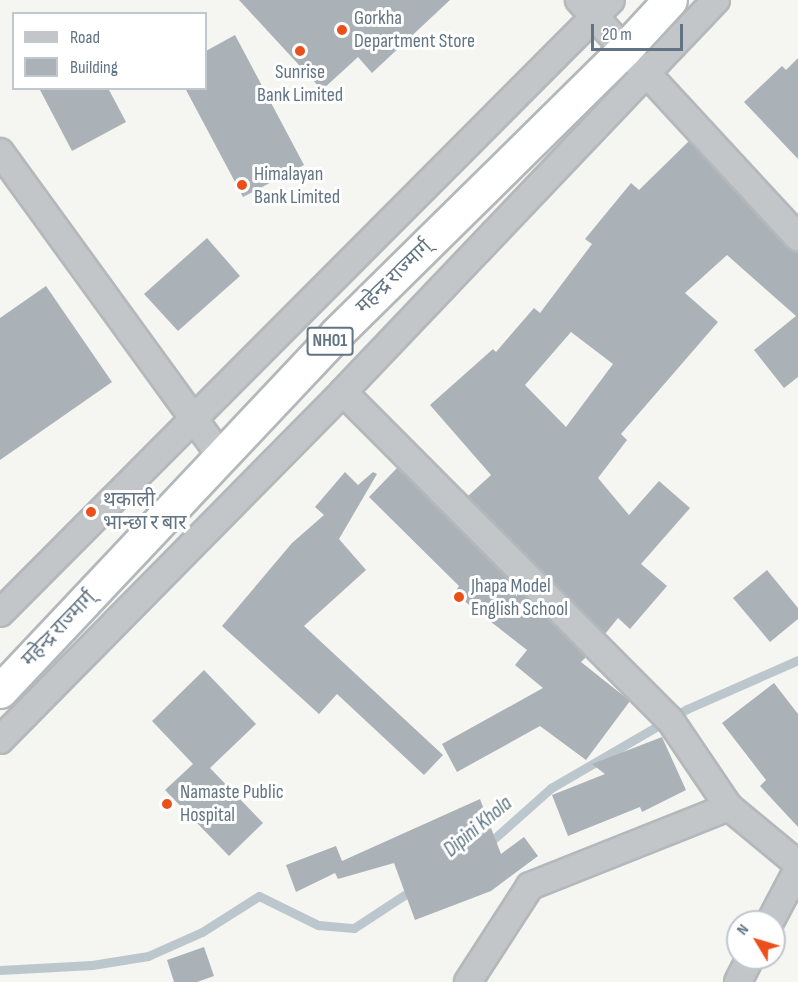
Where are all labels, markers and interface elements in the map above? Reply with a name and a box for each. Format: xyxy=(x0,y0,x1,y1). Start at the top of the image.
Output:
place label: Gorkha Department Store xyxy=(354,6,475,53)
legend xyxy=(12,12,207,90)
scale bar xyxy=(594,12,686,50)
marker: Gorkha Department Store xyxy=(335,23,349,37)
text: 20 m xyxy=(602,24,632,45)
text: Road xyxy=(70,27,100,48)
marker: Sunrise Bank Limited xyxy=(293,44,307,58)
text: Building xyxy=(70,57,118,78)
place label: Sunrise Bank Limited xyxy=(257,60,343,107)
place label: Himalayan Bank Limited xyxy=(254,162,340,209)
marker: Himalayan Bank Limited xyxy=(235,178,249,192)
street label: महेन्द्र राज्मार्ग् xyxy=(351,235,437,319)
road number: NH01 xyxy=(306,326,354,356)
place label: थकाली भान्छा र बार xyxy=(103,488,186,535)
marker: थकाली भान्छा र बार xyxy=(84,505,98,519)
place label: Jhapa Model English School xyxy=(471,574,568,621)
street label: महेन्द्र राज्मार्ग् xyxy=(17,586,101,672)
marker: Jhapa Model English School xyxy=(452,590,466,604)
place label: Namaste Public Hospital xyxy=(180,780,284,827)
water label: Dipini Khola xyxy=(439,791,517,863)
marker: Namaste Public Hospital xyxy=(158,795,176,813)
north arrow xyxy=(726,910,786,970)
text: N xyxy=(733,921,753,939)

